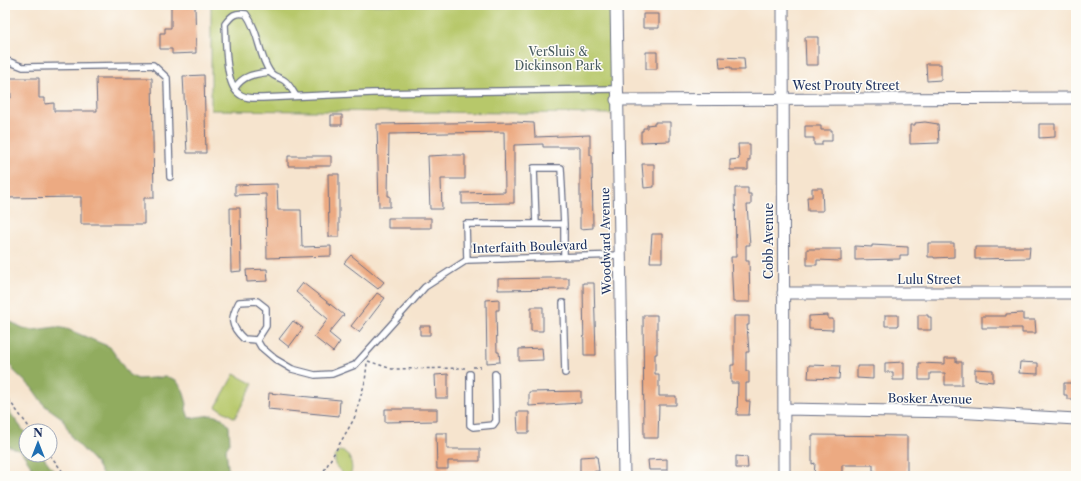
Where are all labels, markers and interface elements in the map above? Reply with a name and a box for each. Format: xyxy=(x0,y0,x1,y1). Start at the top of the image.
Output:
park label: VerSluis & Dickinson Park xyxy=(514,44,603,73)
street label: West Prouty Street xyxy=(792,78,900,93)
street label: Woodward Avenue xyxy=(597,187,614,296)
street label: Cobb Avenue xyxy=(761,202,776,279)
street label: Interfaith Boulevard xyxy=(472,237,588,256)
street label: Lulu Street xyxy=(897,272,961,287)
street label: Bosker Avenue xyxy=(888,390,973,407)
north arrow xyxy=(18,423,58,463)
text: N xyxy=(33,426,43,440)

